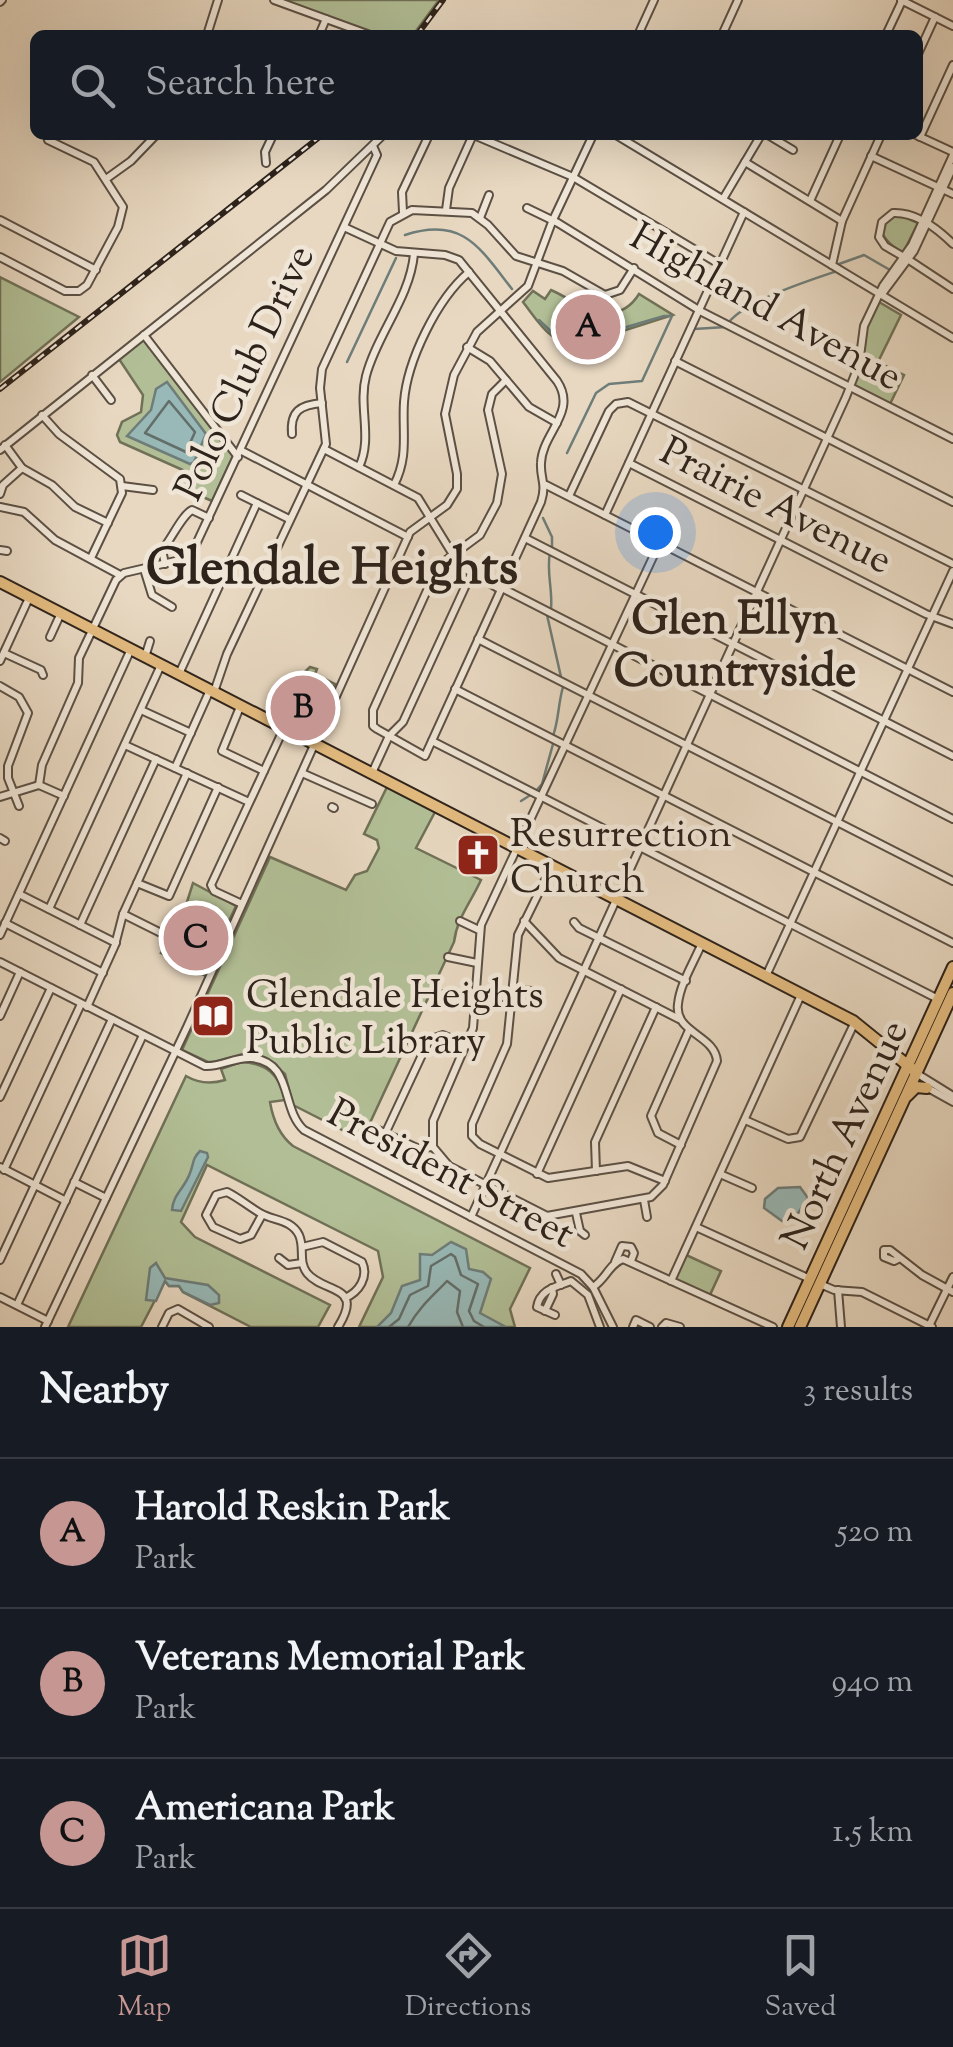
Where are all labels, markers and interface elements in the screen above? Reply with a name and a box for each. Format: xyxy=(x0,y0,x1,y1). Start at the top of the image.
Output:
search box xyxy=(30,30,923,140)
icon: search xyxy=(65,58,120,113)
text: Search here xyxy=(145,58,336,112)
street label: Highland Avenue xyxy=(618,210,911,407)
street label: Polo Club Drive xyxy=(163,237,331,511)
pin: A xyxy=(556,290,620,364)
street label: Prairie Avenue xyxy=(649,425,901,591)
your location xyxy=(630,507,681,558)
district label: Glendale Heights xyxy=(146,535,518,607)
district label: Glen Ellyn Countryside xyxy=(614,590,856,707)
pin: B xyxy=(270,670,336,746)
place label: Resurrection Church xyxy=(510,808,732,911)
church icon: Resurrection Church xyxy=(455,832,501,878)
pin: C xyxy=(164,900,228,976)
place label: Glendale Heights Public Library xyxy=(246,969,544,1072)
library icon: Glendale Heights Public Library xyxy=(190,993,236,1039)
street label: North Avenue xyxy=(769,1012,925,1260)
street label: President Street xyxy=(316,1087,584,1265)
text: Nearby xyxy=(40,1362,169,1422)
text: 3 results xyxy=(803,1369,913,1415)
text: Harold Reskin Park xyxy=(135,1483,450,1537)
text: A xyxy=(60,1510,85,1556)
text: 520 m xyxy=(837,1510,913,1556)
text: Park xyxy=(135,1537,196,1583)
text: Veterans Memorial Park xyxy=(135,1633,525,1687)
text: B xyxy=(62,1660,83,1706)
text: 940 m xyxy=(831,1660,913,1706)
text: Park xyxy=(135,1687,196,1733)
text: Americana Park xyxy=(135,1783,395,1837)
text: C xyxy=(60,1810,85,1856)
text: 1.5 km xyxy=(832,1810,913,1856)
text: Park xyxy=(135,1837,196,1883)
tab: Map xyxy=(117,1928,172,2028)
tab: Directions xyxy=(405,1928,531,2028)
tab: Saved xyxy=(764,1928,836,2028)

